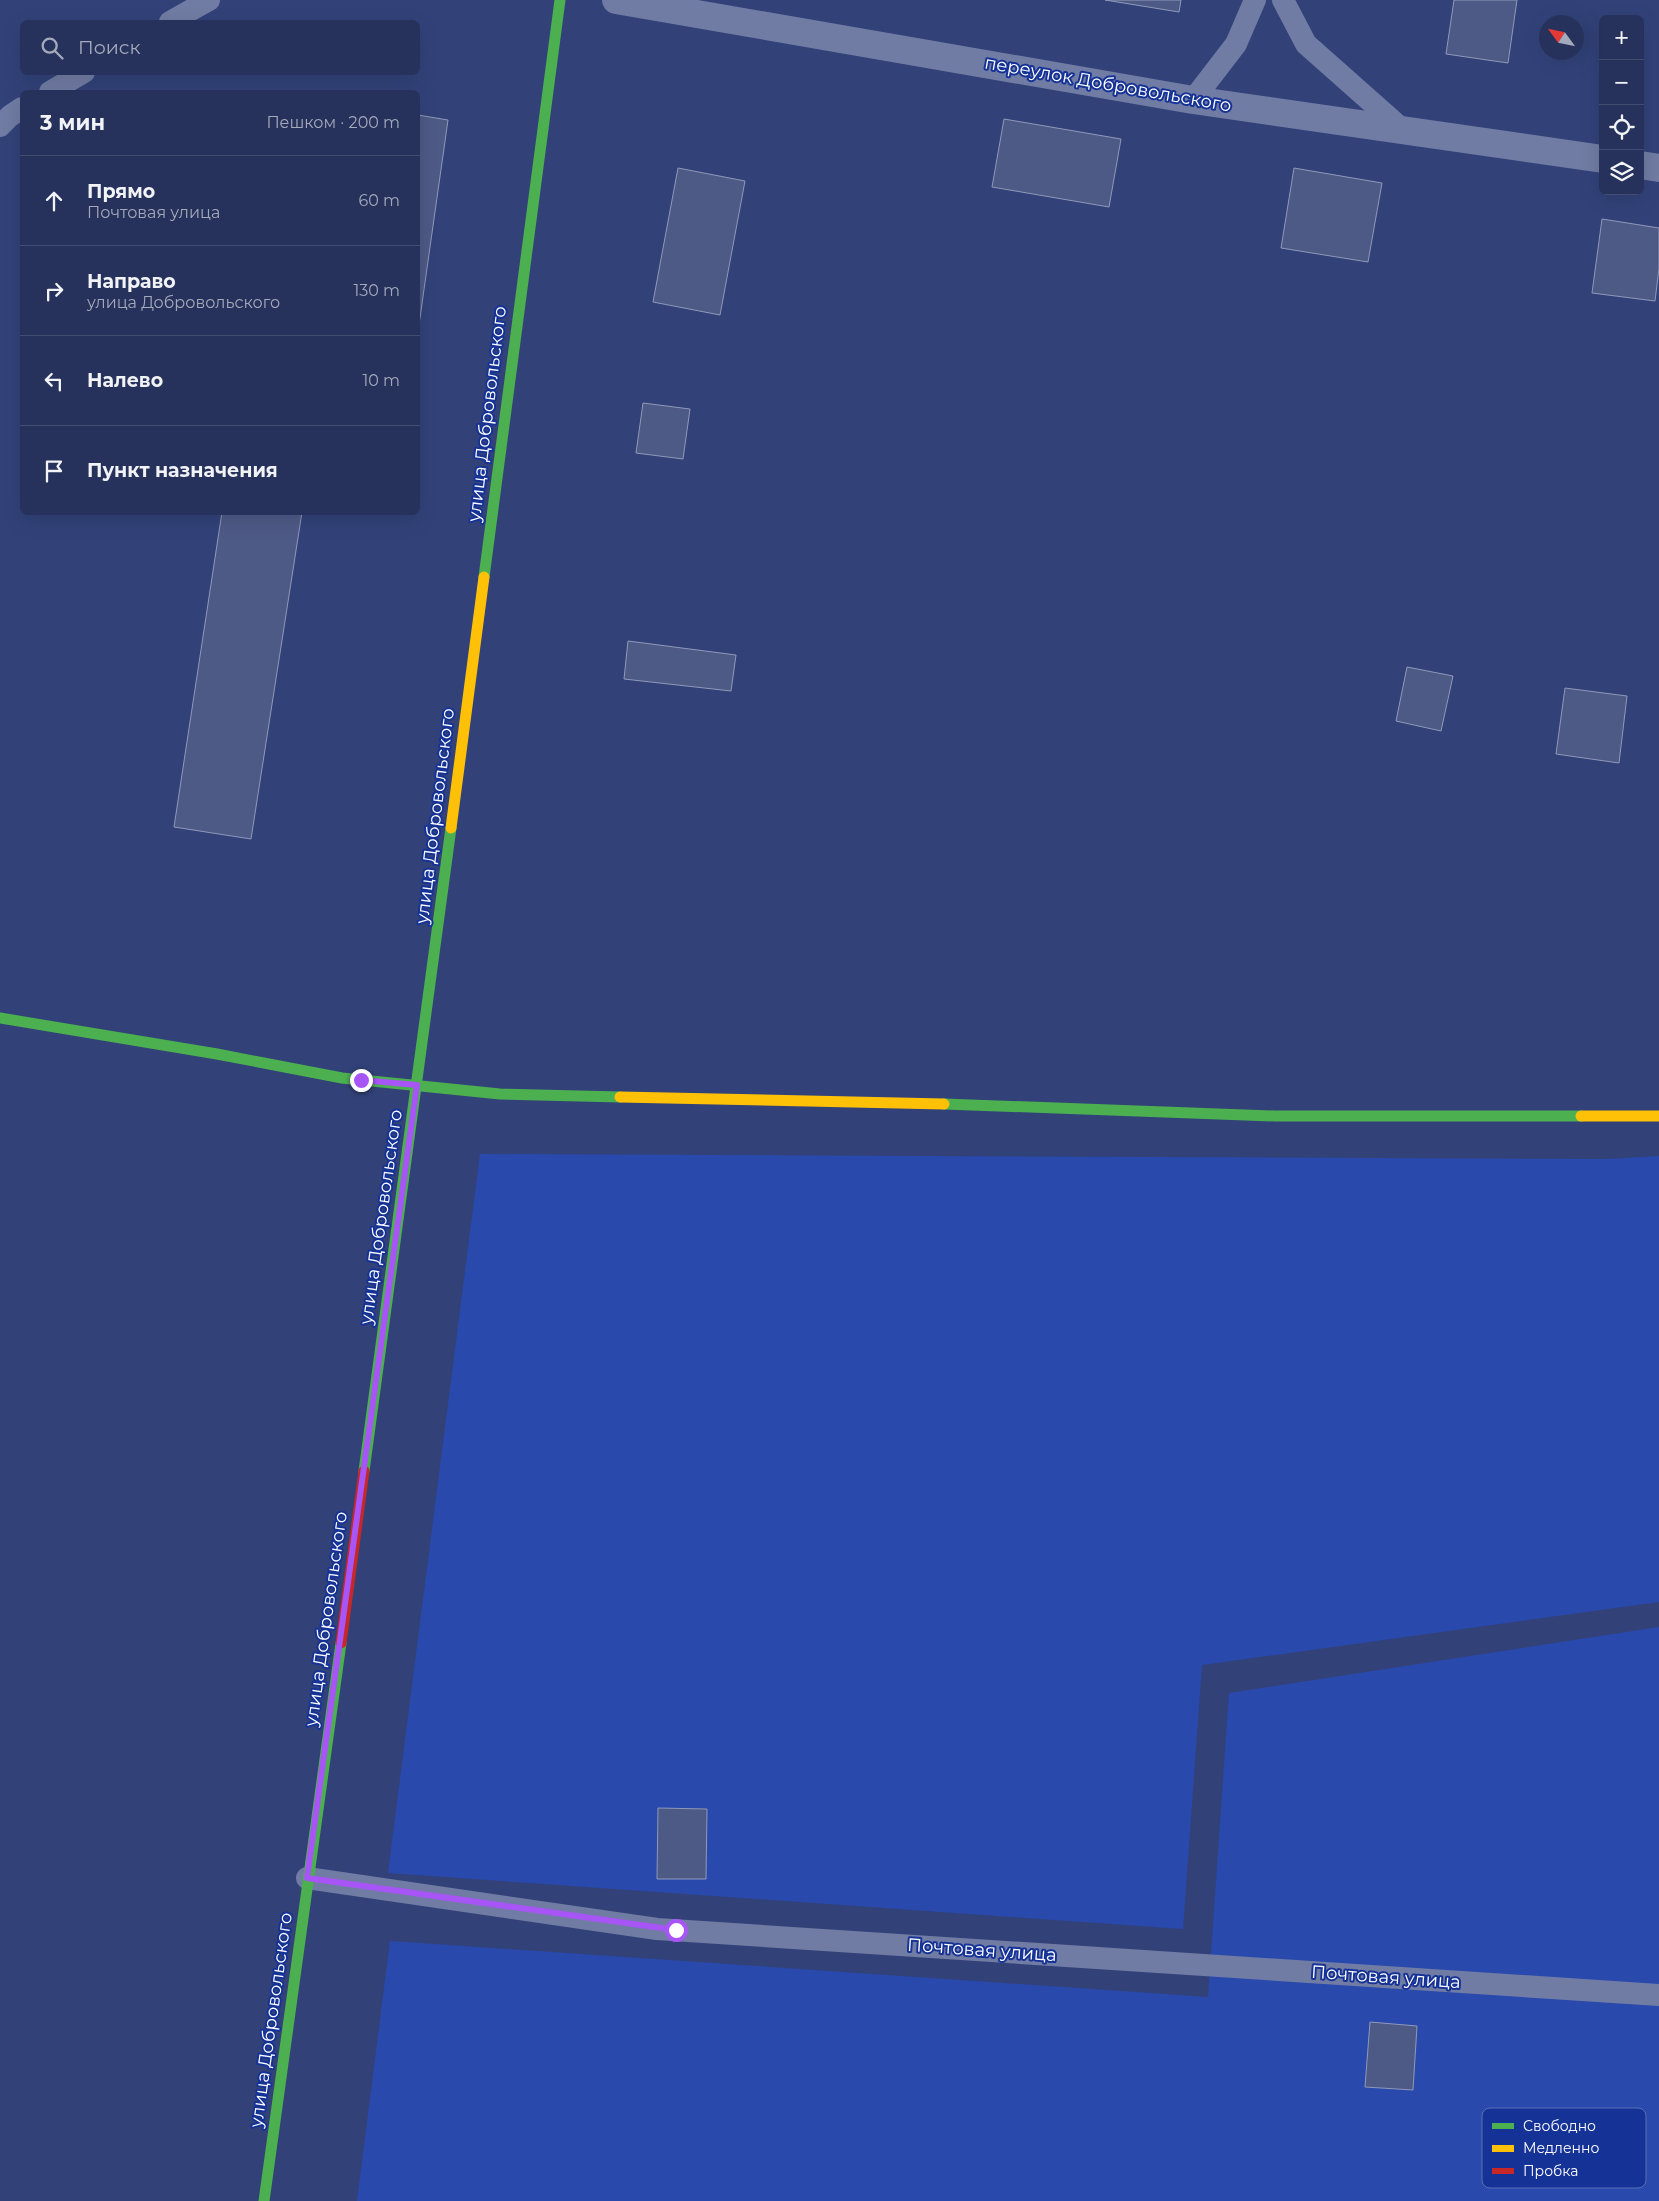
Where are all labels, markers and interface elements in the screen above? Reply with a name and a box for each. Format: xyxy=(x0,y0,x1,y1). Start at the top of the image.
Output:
north arrow xyxy=(1539,15,1584,60)
map controls xyxy=(1599,15,1644,195)
button: + xyxy=(1599,15,1644,60)
search box xyxy=(20,20,420,75)
icon: search xyxy=(38,34,66,62)
text: Поиск xyxy=(78,36,141,59)
street label: переулок Добровольского xyxy=(983,51,1233,117)
button: − xyxy=(1599,60,1644,105)
button: locate xyxy=(1599,105,1644,150)
text: 3 мин xyxy=(40,110,105,135)
text: Пешком · 200 m xyxy=(266,113,400,132)
button: layers xyxy=(1599,150,1644,195)
text: Прямо xyxy=(87,180,155,203)
icon: ahead xyxy=(40,187,68,215)
text: 60 m xyxy=(358,191,400,210)
text: Почтовая улица xyxy=(87,203,220,222)
text: Направо xyxy=(87,270,176,293)
icon: right xyxy=(40,277,68,305)
text: 130 m xyxy=(353,281,400,300)
text: улица Добровольского xyxy=(87,293,280,312)
street label: улица Добровольского xyxy=(463,305,511,524)
icon: left xyxy=(40,367,68,395)
text: Налево xyxy=(87,369,163,392)
text: 10 m xyxy=(362,371,400,390)
icon: arrive xyxy=(40,457,68,485)
text: Пункт назначения xyxy=(87,459,278,482)
street label: улица Добровольского xyxy=(411,707,459,926)
route end xyxy=(350,1069,373,1092)
street label: улица Добровольского xyxy=(355,1108,407,1327)
street label: улица Добровольского xyxy=(300,1510,352,1729)
street label: улица Добровольского xyxy=(245,1911,297,2130)
route start xyxy=(665,1919,688,1942)
street label: Почтовая улица xyxy=(906,1934,1058,1966)
street label: Почтовая улица xyxy=(1310,1961,1462,1993)
legend xyxy=(1482,2108,1646,2188)
text: Свободно xyxy=(1523,2117,1596,2135)
text: Медленно xyxy=(1523,2139,1599,2157)
text: Пробка xyxy=(1523,2162,1578,2180)

